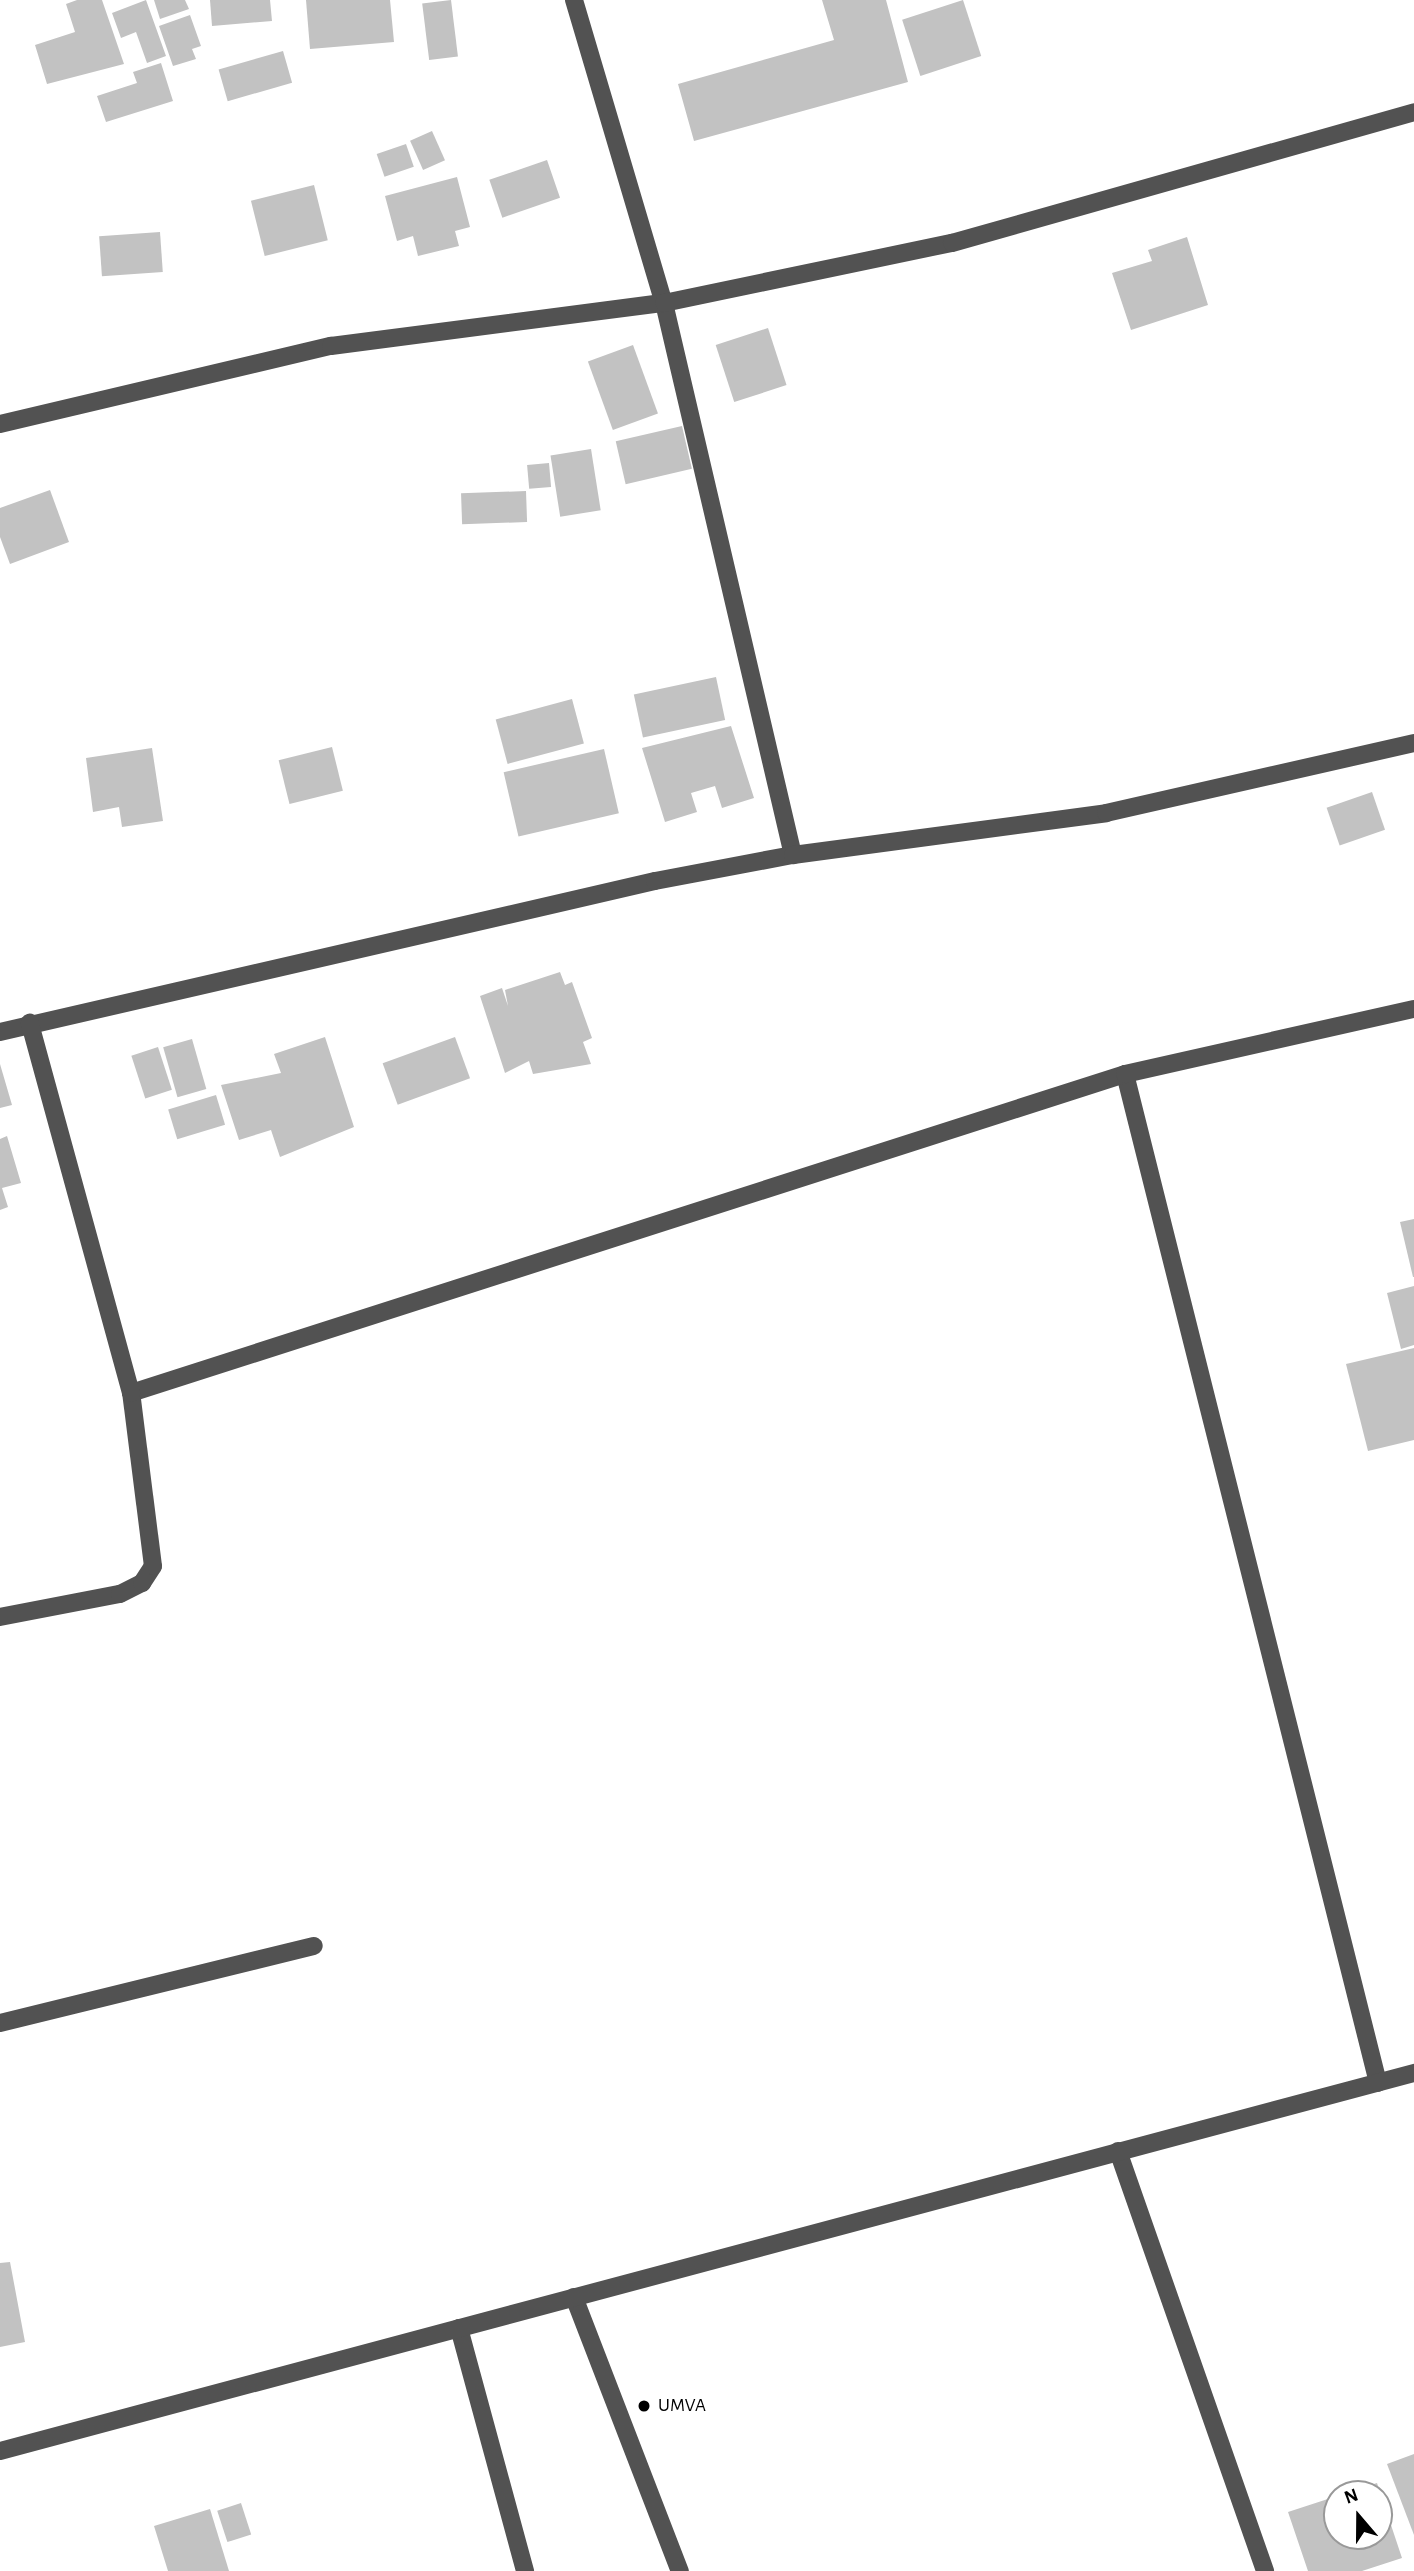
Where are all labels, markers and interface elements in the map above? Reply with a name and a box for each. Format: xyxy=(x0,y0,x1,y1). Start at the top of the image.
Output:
place label: UMVA xyxy=(658,2395,706,2417)
marker: UMVA xyxy=(636,2398,652,2414)
north arrow xyxy=(1323,2480,1393,2550)
text: N xyxy=(1342,2485,1361,2508)

